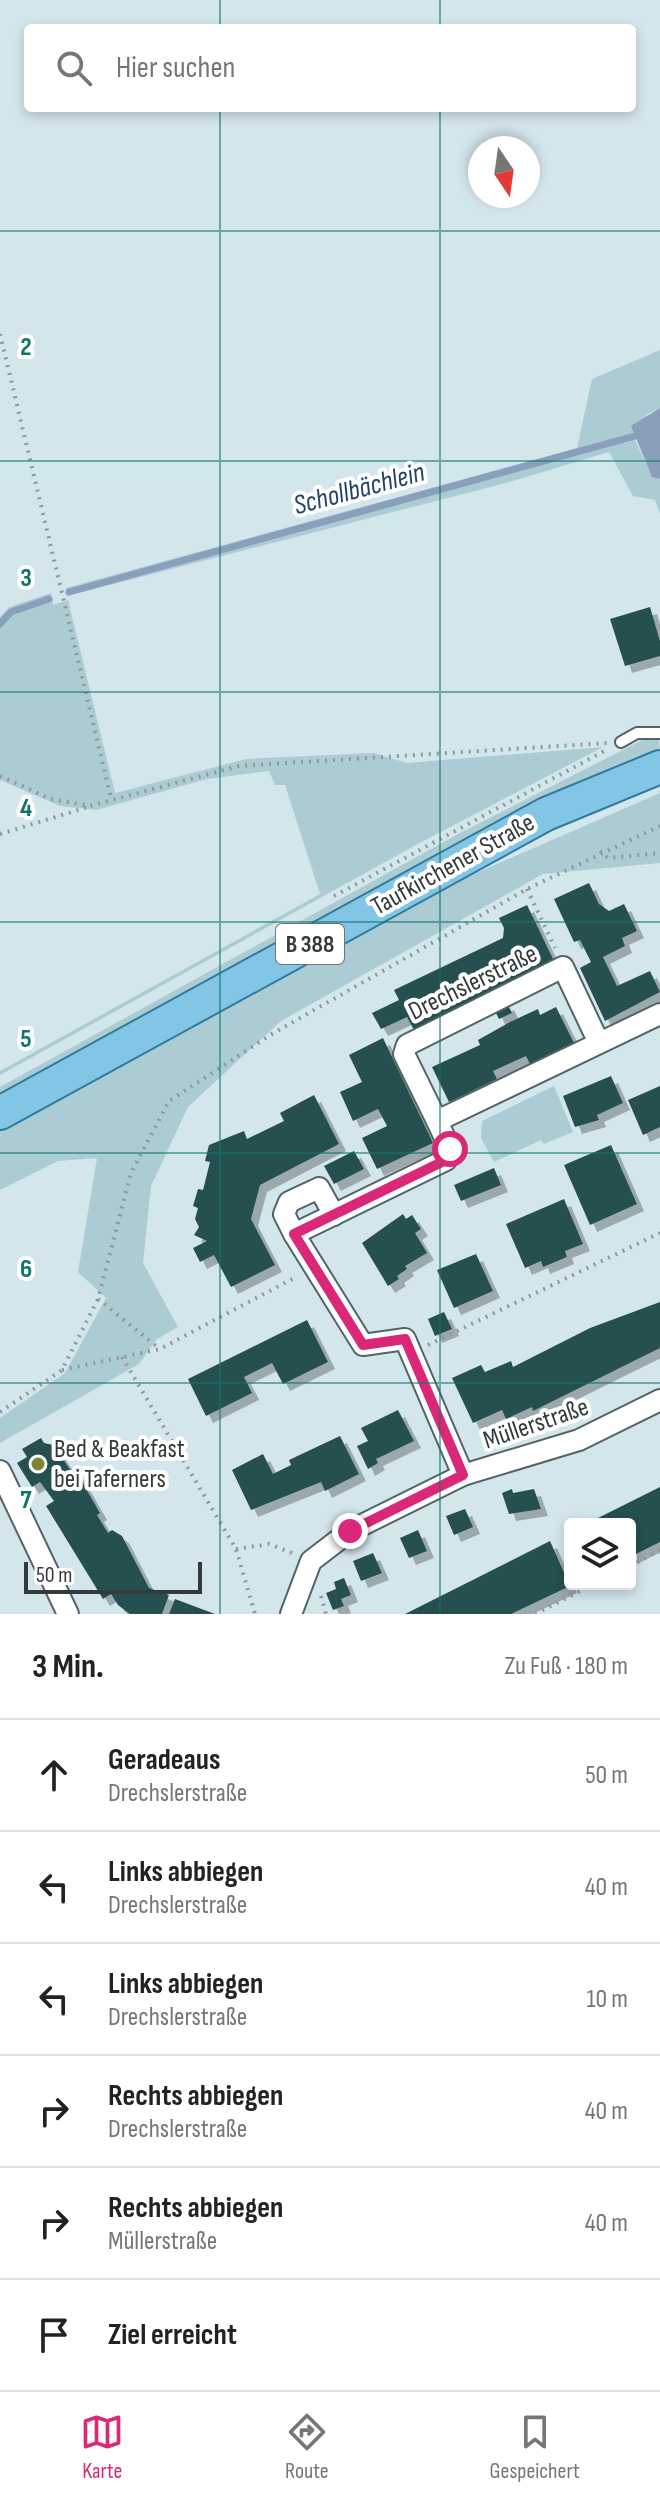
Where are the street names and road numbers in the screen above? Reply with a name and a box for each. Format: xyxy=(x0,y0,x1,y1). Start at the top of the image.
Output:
street label: Taufkirchener Straße xyxy=(366,807,540,923)
road number: B 388 xyxy=(276,924,344,964)
street label: Drechslerstraße xyxy=(404,939,542,1027)
street label: Müllerstraße xyxy=(479,1392,593,1456)

